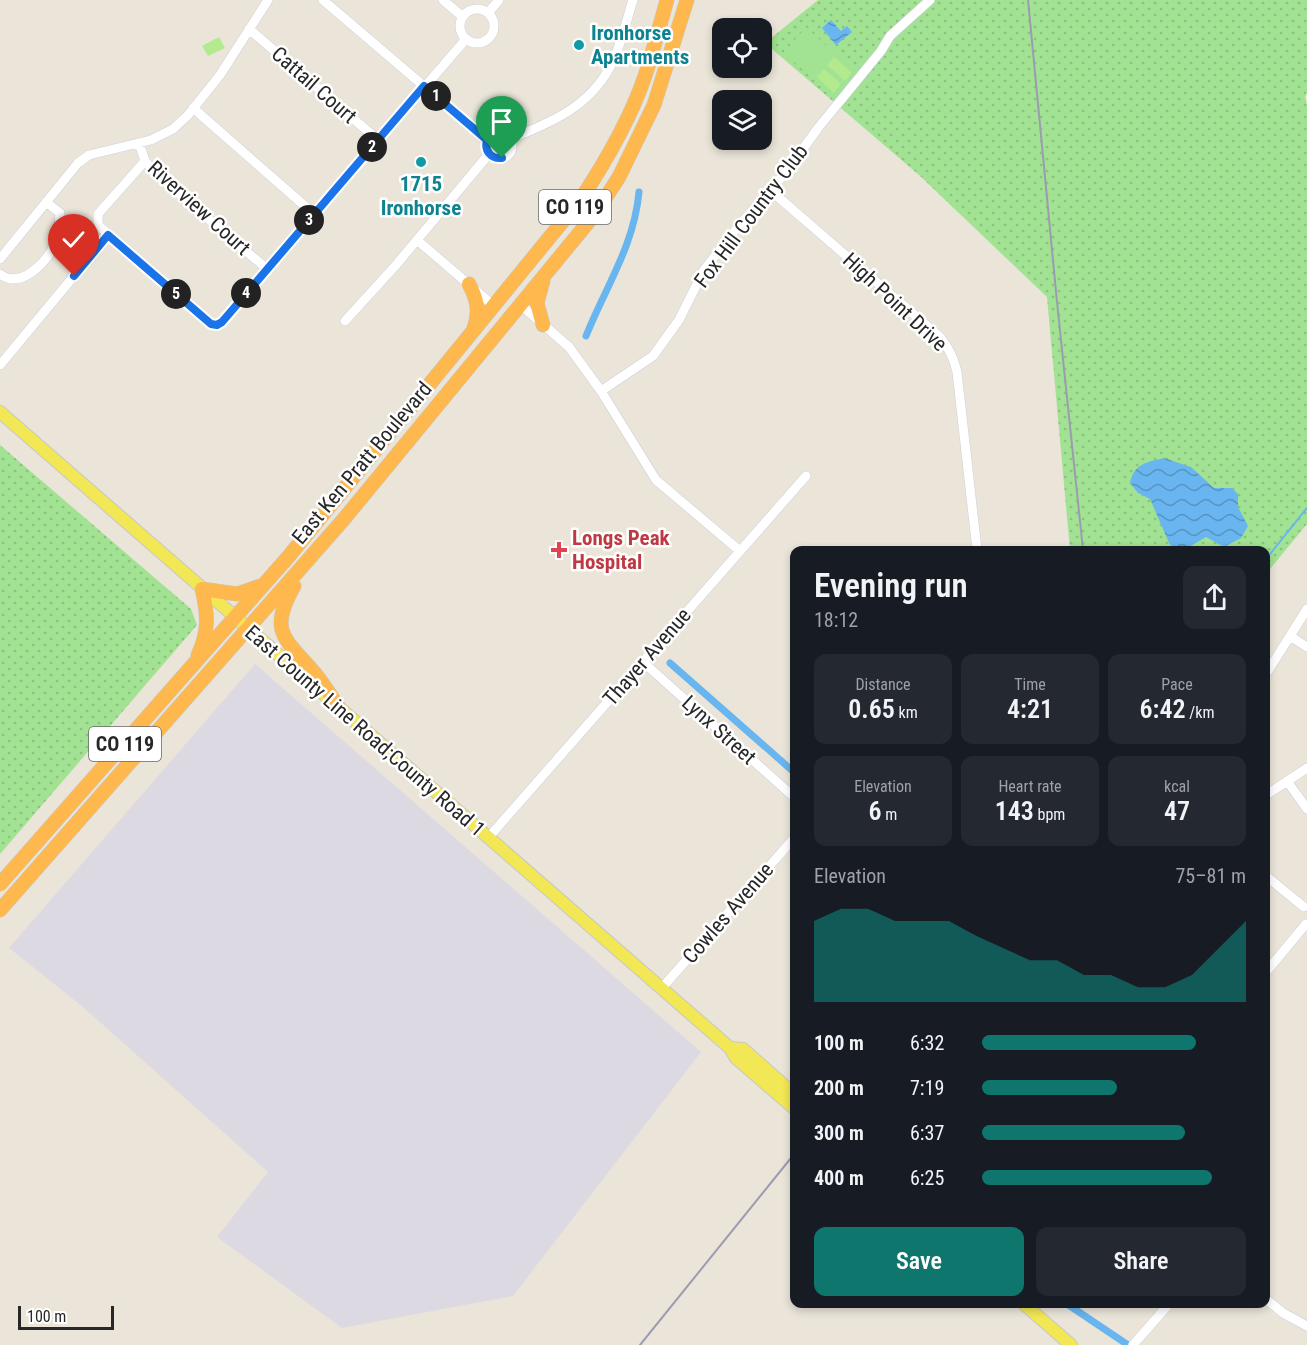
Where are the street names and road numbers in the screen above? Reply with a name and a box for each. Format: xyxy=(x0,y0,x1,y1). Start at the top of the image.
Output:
street label: Cattail Court xyxy=(267,42,361,128)
street label: Fox Hill Country Club xyxy=(689,140,813,292)
street label: Riverview Court xyxy=(143,156,255,260)
road number: CO 119 xyxy=(539,190,611,224)
street label: High Point Drive xyxy=(838,248,952,356)
street label: East Ken Pratt Boulevard xyxy=(287,377,437,549)
street label: Thayer Avenue xyxy=(598,603,696,711)
street label: East County Line Road;County Road 1 xyxy=(240,620,490,842)
street label: Lynx Street xyxy=(677,691,761,769)
road number: CO 119 xyxy=(89,727,161,761)
street label: Cowles Avenue xyxy=(678,858,778,968)

